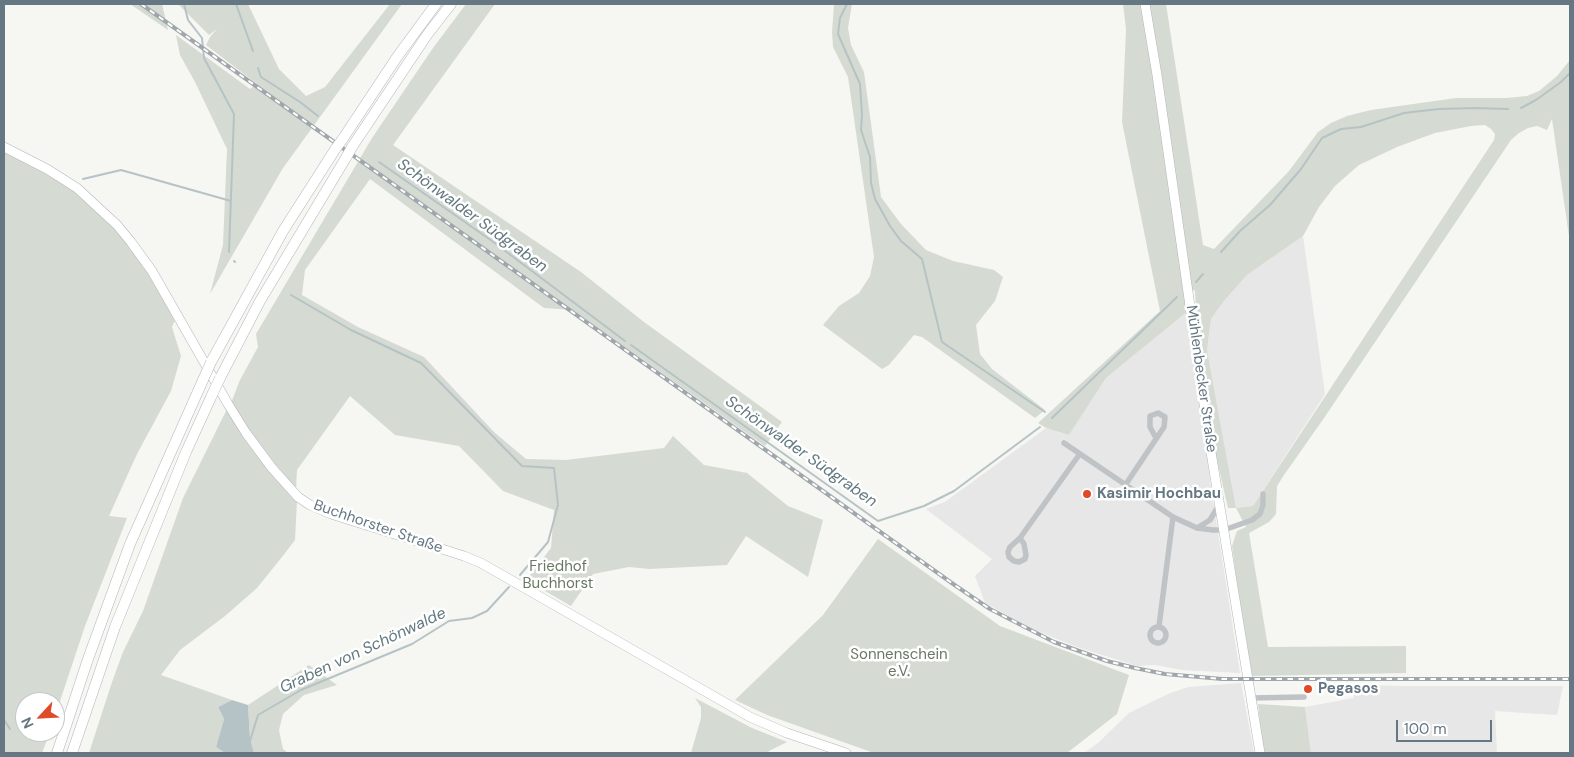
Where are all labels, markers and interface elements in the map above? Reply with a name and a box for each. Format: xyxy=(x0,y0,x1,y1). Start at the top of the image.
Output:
water label: Schönwalder Südgraben xyxy=(393,155,551,277)
street label: Mühlenbecker Straße xyxy=(1182,304,1220,454)
water label: Schönwalder Südgraben xyxy=(721,392,881,512)
place label: Kasimir Hochbau xyxy=(1097,485,1221,503)
marker: Kasimir Hochbau xyxy=(1081,488,1093,500)
street label: Buchhorster Straße xyxy=(311,496,445,558)
park label: Friedhof Buchhorst xyxy=(523,558,593,593)
water label: Graben von Schönwalde xyxy=(277,604,449,698)
park label: Sonnenschein e.V. xyxy=(850,646,948,681)
place label: Pegasos xyxy=(1318,680,1379,698)
marker: Pegasos xyxy=(1302,683,1314,695)
north arrow xyxy=(15,692,65,742)
scale bar xyxy=(1399,710,1495,742)
text: N xyxy=(17,714,38,731)
text: 100 m xyxy=(1404,719,1447,739)

